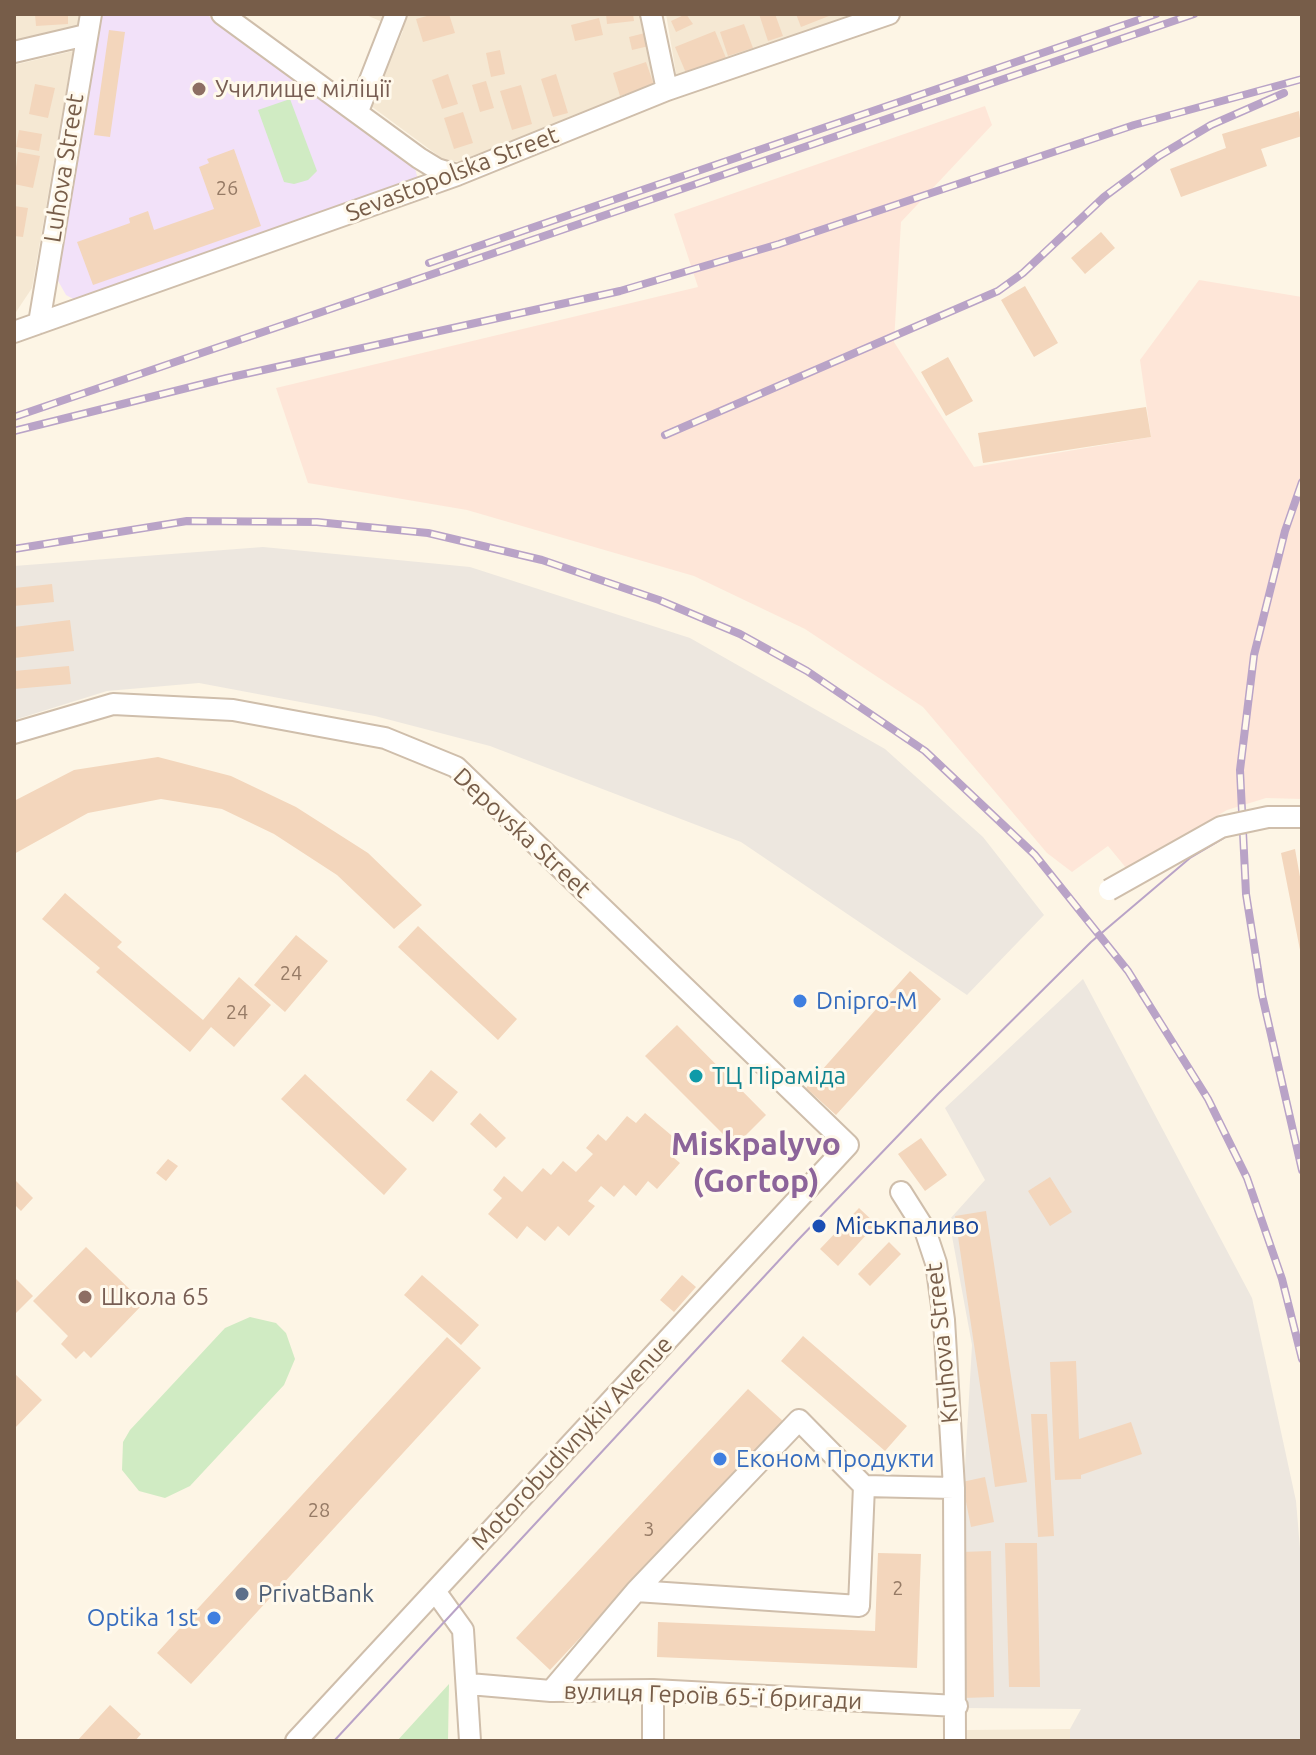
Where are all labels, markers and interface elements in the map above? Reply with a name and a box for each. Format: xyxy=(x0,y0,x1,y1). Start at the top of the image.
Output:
place label: Училище міліції xyxy=(215,75,391,103)
marker: Училище міліції xyxy=(190,80,208,98)
street label: Luhova Street xyxy=(38,92,90,244)
street label: Sevastopolska Street xyxy=(342,120,562,228)
house number: 26 xyxy=(216,176,238,200)
street label: Depovska Street xyxy=(447,762,597,904)
house number: 24 xyxy=(280,961,302,985)
place label: Dnipro-M xyxy=(816,987,917,1015)
marker: Dnipro-M xyxy=(791,992,809,1010)
house number: 24 xyxy=(226,1000,248,1024)
place label: ТЦ Піраміда xyxy=(712,1062,846,1090)
marker: ТЦ Піраміда xyxy=(687,1067,705,1085)
district label: Miskpalyvo (Gortop) xyxy=(671,1125,841,1200)
place label: Міськпаливо xyxy=(835,1212,979,1240)
marker: Міськпаливо xyxy=(810,1217,828,1235)
street label: Kruhova Street xyxy=(919,1261,965,1425)
place label: Школа 65 xyxy=(101,1283,209,1311)
marker: Школа 65 xyxy=(76,1288,94,1306)
street label: Motorobudivnykiv Avenue xyxy=(465,1330,679,1556)
place label: Економ Продукти xyxy=(736,1445,935,1473)
marker: Економ Продукти xyxy=(711,1450,729,1468)
house number: 28 xyxy=(308,1498,330,1522)
house number: 3 xyxy=(643,1517,655,1541)
house number: 2 xyxy=(892,1576,904,1600)
place label: PrivatBank xyxy=(258,1580,374,1608)
marker: PrivatBank xyxy=(233,1585,251,1603)
place label: Оptika 1st xyxy=(87,1604,198,1632)
marker: Оptika 1st xyxy=(205,1609,223,1627)
street label: вулиця Героїв 65-ї бригади xyxy=(563,1676,863,1716)

